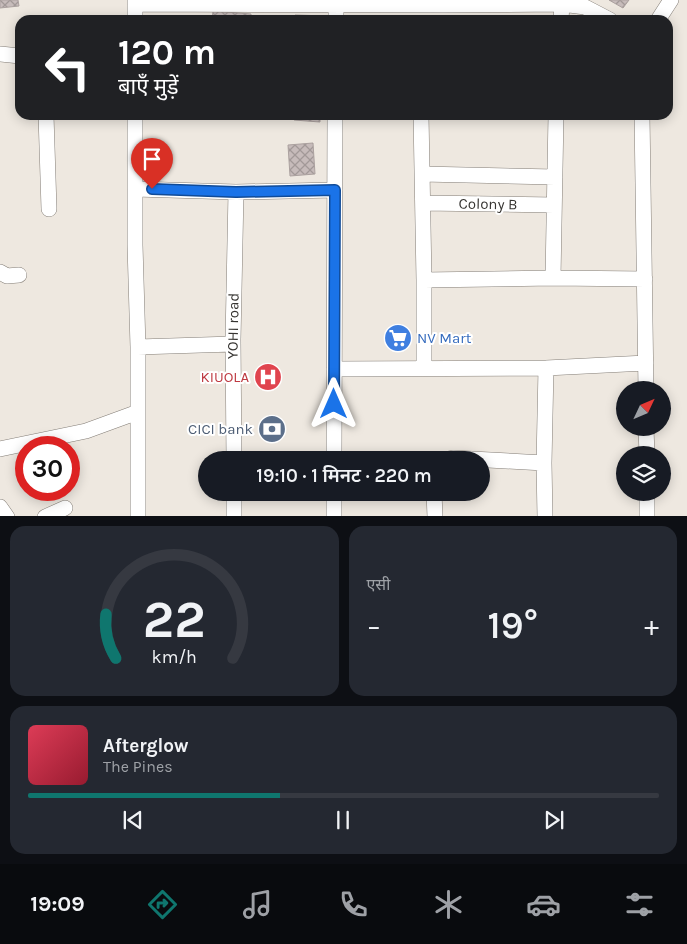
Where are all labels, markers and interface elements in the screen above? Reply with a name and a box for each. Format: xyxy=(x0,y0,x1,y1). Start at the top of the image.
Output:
text: 120 m xyxy=(118,32,216,73)
icon: left xyxy=(35,35,100,100)
text: बाएँ मुड़ें xyxy=(118,74,179,100)
pin xyxy=(131,138,173,189)
icon: arrive xyxy=(138,145,166,173)
street label: Colony B xyxy=(458,194,518,214)
street label: YOHI road xyxy=(223,293,243,359)
supermarket icon: NV Mart xyxy=(383,323,413,353)
place label: NV Mart xyxy=(417,329,472,347)
hospital icon: KIUOLA xyxy=(253,362,283,392)
place label: KIUOLA xyxy=(201,368,249,386)
position arrow xyxy=(307,377,359,429)
north arrow xyxy=(616,381,671,436)
map controls xyxy=(616,381,671,501)
bank icon: CICI bank xyxy=(257,414,287,444)
place label: CICI bank xyxy=(188,420,253,438)
speed limit sign: 30 xyxy=(15,436,80,501)
button: layers xyxy=(616,446,671,501)
text: 19:10 · 1 मिनट · 220 m xyxy=(256,465,432,487)
text: एसी xyxy=(367,575,390,594)
text: 22 xyxy=(143,589,206,650)
text: 19° xyxy=(488,603,538,648)
text: − xyxy=(367,609,381,642)
text: + xyxy=(644,609,659,642)
text: km/h xyxy=(152,647,197,668)
text: Afterglow xyxy=(103,735,189,757)
text: The Pines xyxy=(103,757,173,776)
icon: previous xyxy=(119,806,147,834)
icon: pause xyxy=(329,806,357,834)
icon: next xyxy=(540,806,568,834)
icon: directions xyxy=(145,887,180,922)
icon: music xyxy=(240,887,275,922)
icon: phone xyxy=(336,887,371,922)
icon: climate xyxy=(431,887,466,922)
icon: car xyxy=(526,887,561,922)
icon: filters xyxy=(622,887,657,922)
text: 19:09 xyxy=(30,891,85,917)

